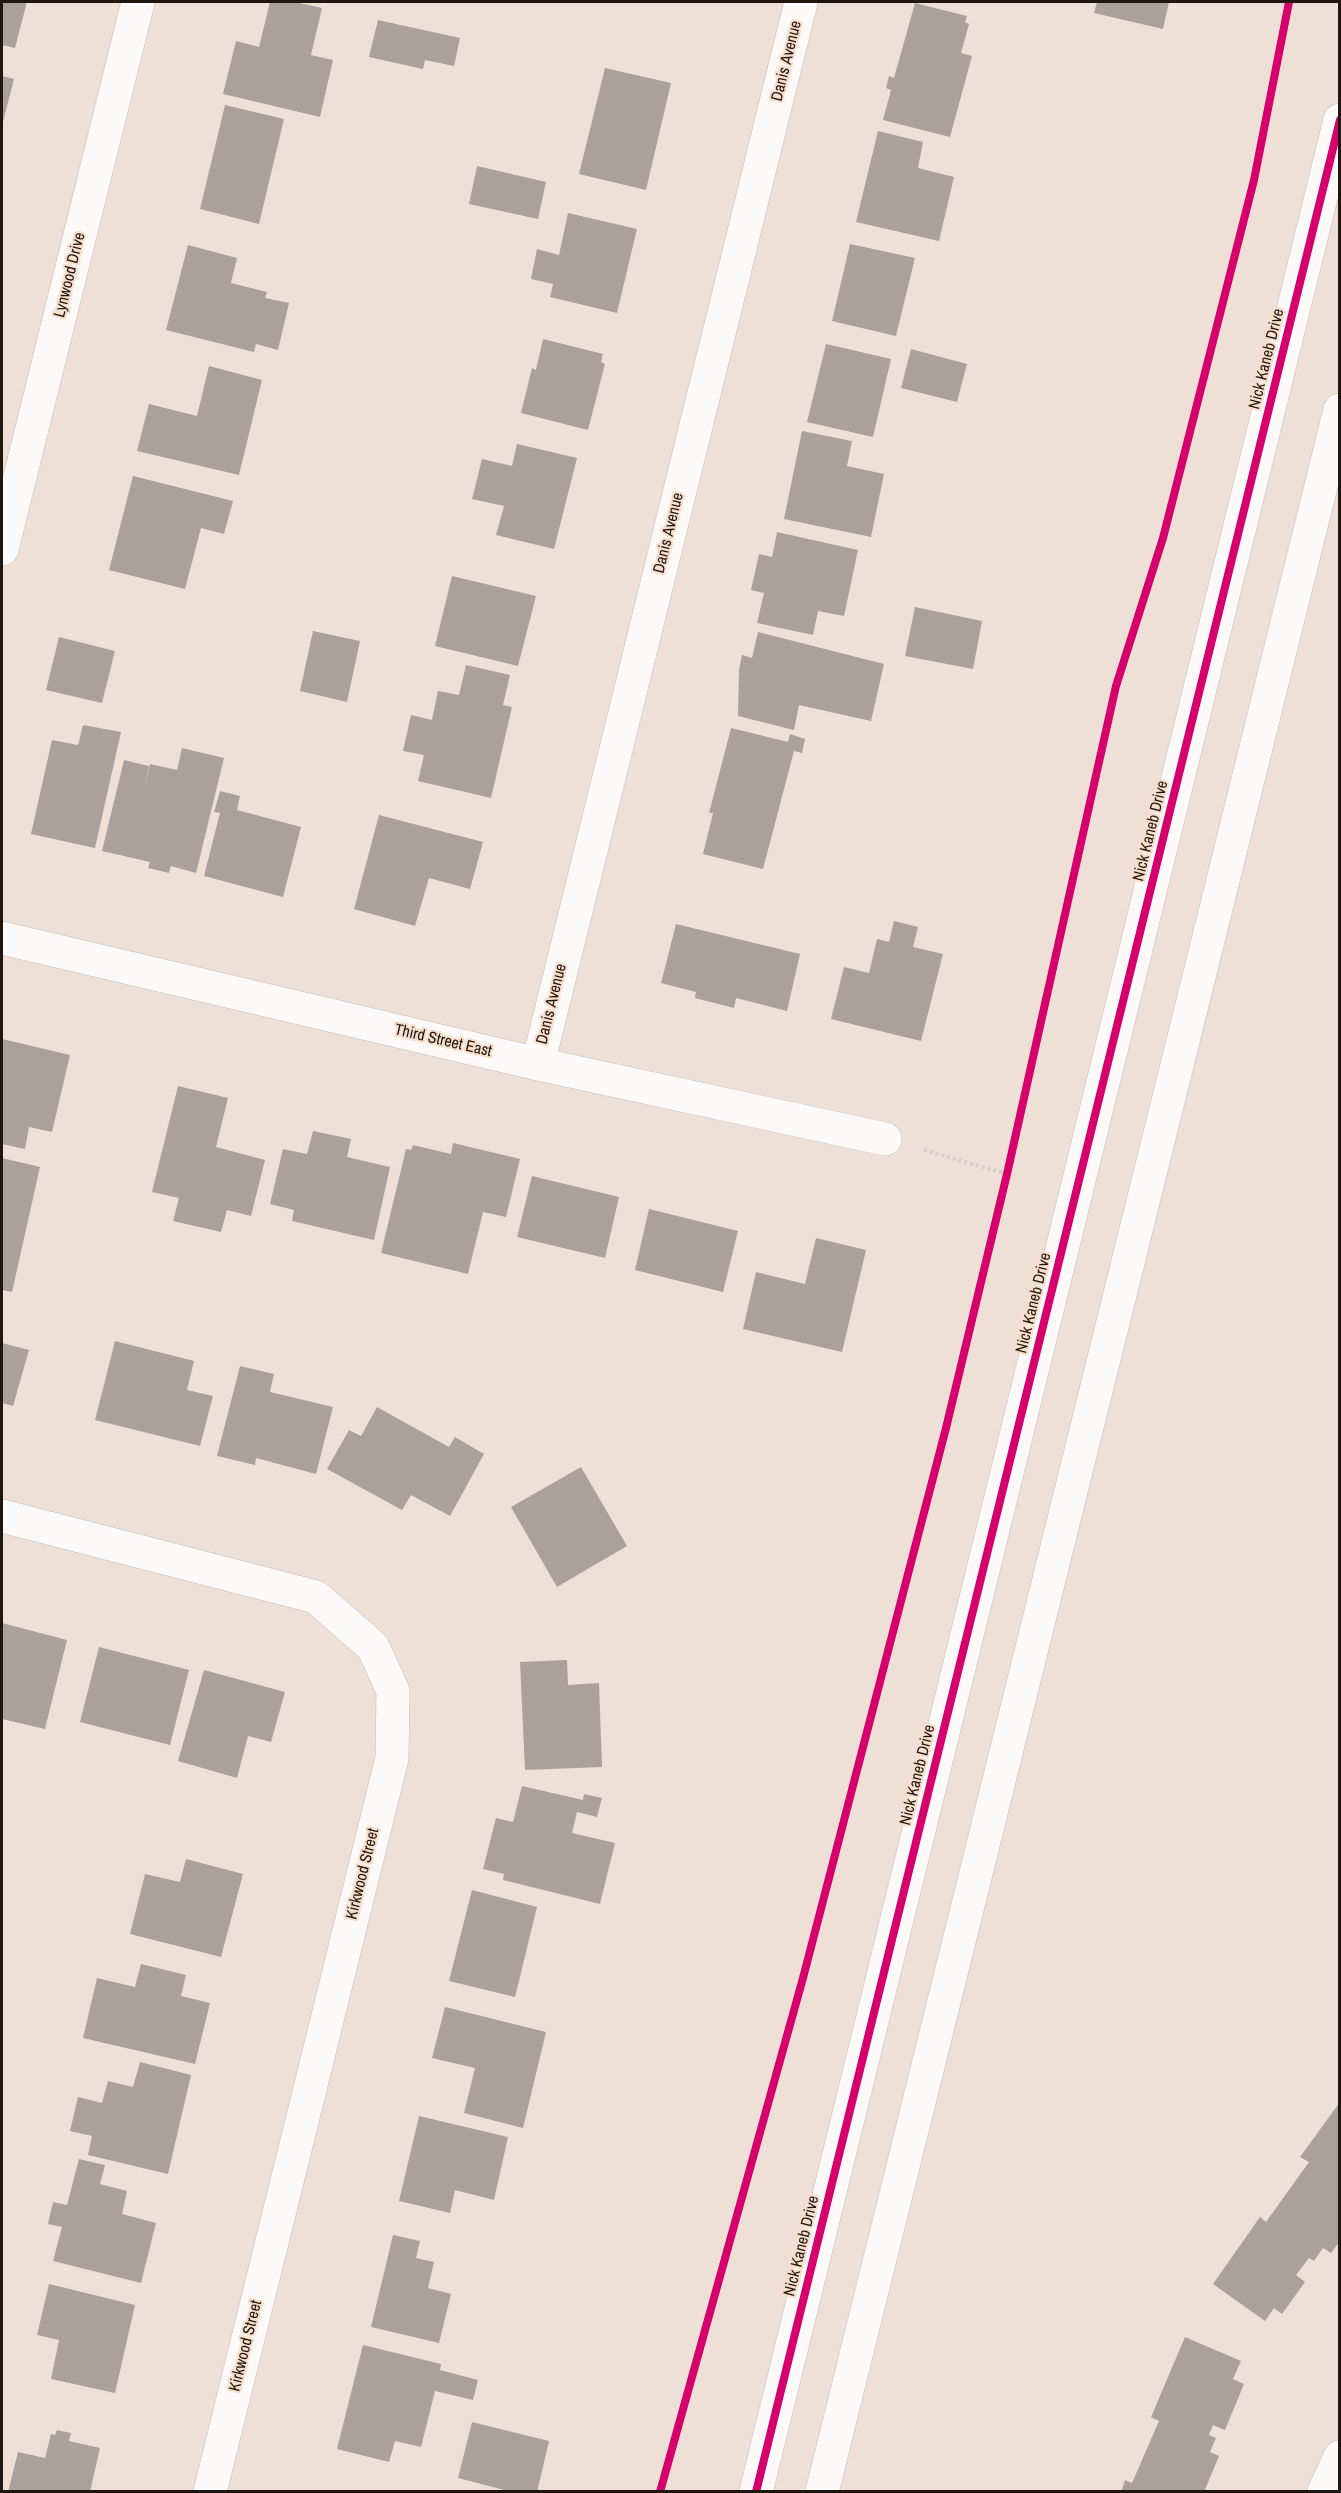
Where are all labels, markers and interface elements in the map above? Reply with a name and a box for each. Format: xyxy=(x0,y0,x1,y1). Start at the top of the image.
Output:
street label: Danis Avenue xyxy=(768,19,806,103)
street label: Lynwood Drive xyxy=(50,230,90,320)
street label: Nick Kaneb Drive xyxy=(1245,307,1289,411)
street label: Danis Avenue xyxy=(650,491,688,575)
street label: Nick Kaneb Drive xyxy=(1129,779,1173,883)
street label: Danis Avenue xyxy=(533,962,571,1046)
street label: Third Street East xyxy=(393,1020,493,1062)
street label: Nick Kaneb Drive xyxy=(1012,1251,1056,1355)
street label: Nick Kaneb Drive xyxy=(896,1723,940,1827)
street label: Kirkwood Street xyxy=(342,1826,384,1922)
street label: Nick Kaneb Drive xyxy=(780,2194,824,2298)
street label: Kirkwood Street xyxy=(225,2298,267,2394)

